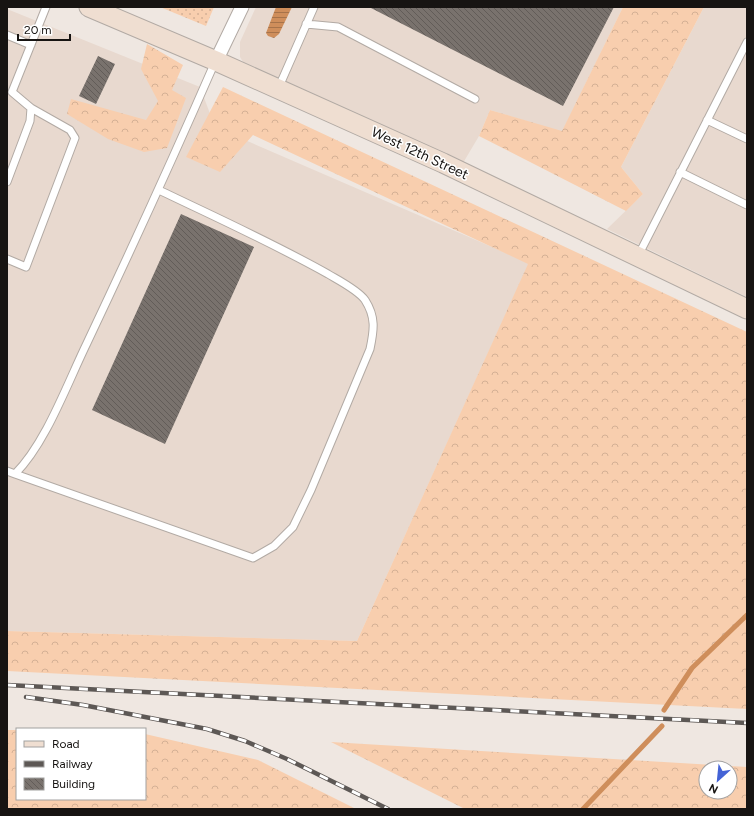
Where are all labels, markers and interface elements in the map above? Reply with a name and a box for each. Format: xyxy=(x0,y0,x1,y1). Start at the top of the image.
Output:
scale bar xyxy=(18,16,70,42)
text: 20 m xyxy=(24,23,52,37)
street label: West 12th Street xyxy=(369,124,471,183)
legend xyxy=(16,728,146,800)
text: Road xyxy=(52,737,80,751)
text: Railway xyxy=(52,757,93,771)
north arrow xyxy=(698,760,738,800)
text: Building xyxy=(52,777,95,791)
text: N xyxy=(707,781,720,796)

